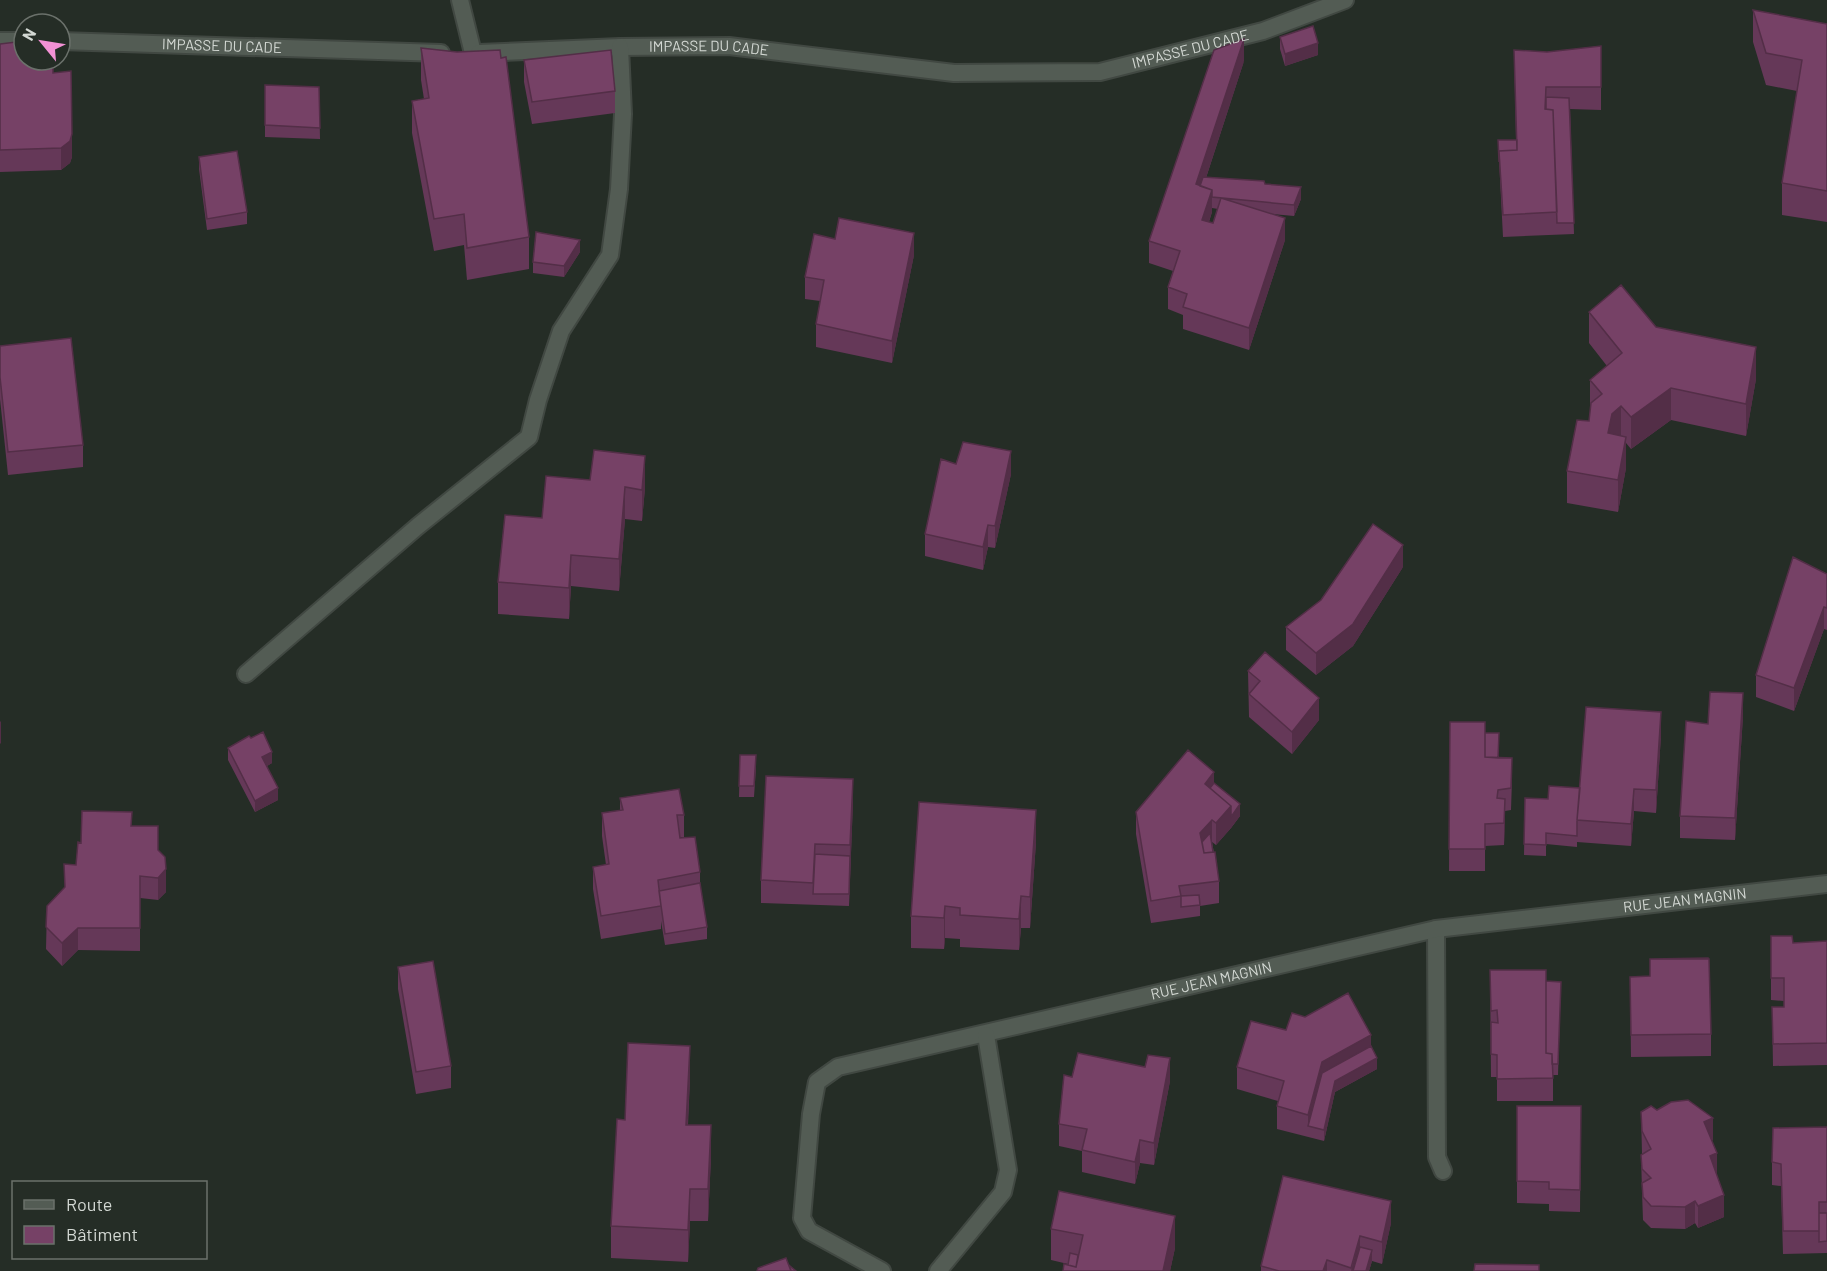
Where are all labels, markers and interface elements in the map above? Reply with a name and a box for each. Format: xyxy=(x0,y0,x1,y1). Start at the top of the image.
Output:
north arrow xyxy=(12,12,72,72)
text: N xyxy=(18,25,39,44)
street label: IMPASSE DU CADE xyxy=(1130,25,1251,72)
street label: IMPASSE DU CADE xyxy=(162,34,282,56)
street label: IMPASSE DU CADE xyxy=(649,36,770,59)
street label: RUE JEAN MAGNIN xyxy=(1622,883,1747,915)
street label: RUE JEAN MAGNIN xyxy=(1149,957,1274,1003)
legend xyxy=(12,1181,207,1259)
text: Route xyxy=(66,1193,112,1215)
text: Bâtiment xyxy=(66,1223,138,1245)

